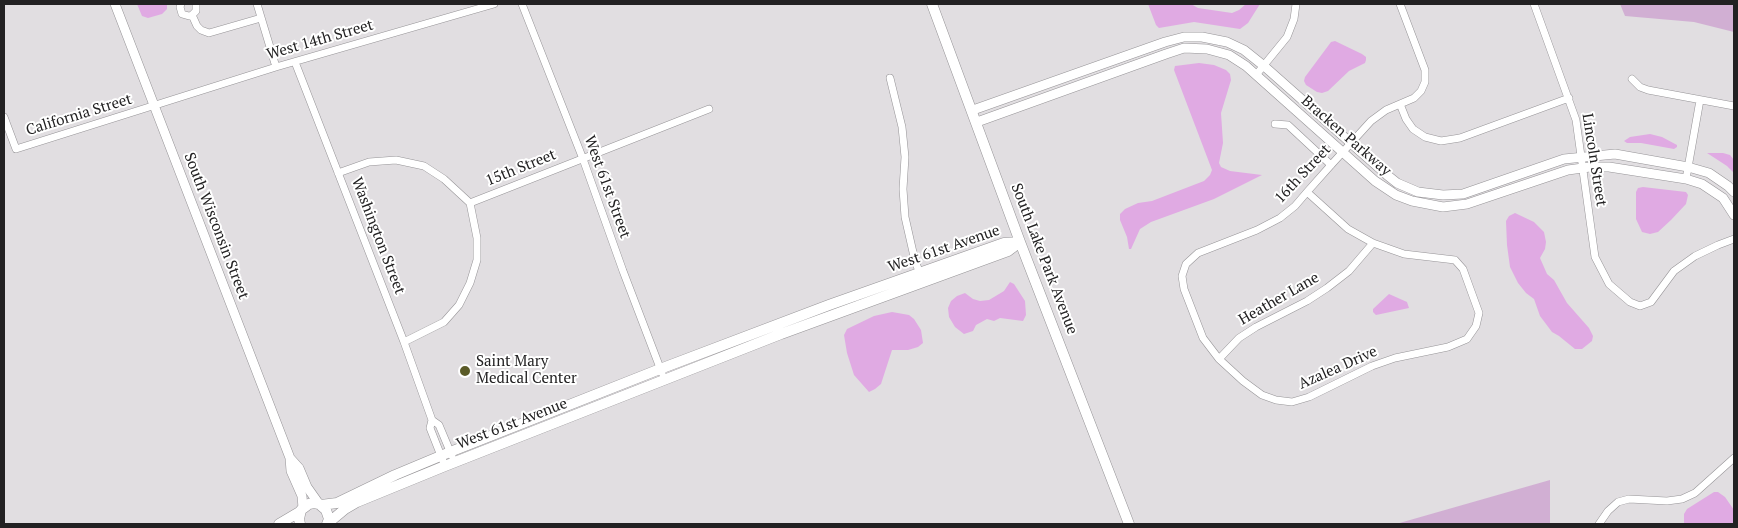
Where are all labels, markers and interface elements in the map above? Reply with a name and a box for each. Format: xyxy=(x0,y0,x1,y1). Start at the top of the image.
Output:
street label: West 14th Street xyxy=(265,16,375,64)
street label: California Street xyxy=(24,90,134,140)
street label: Bracken Parkway xyxy=(1297,92,1395,180)
street label: Lincoln Street xyxy=(1578,112,1610,208)
street label: West 61st Street xyxy=(580,133,634,241)
street label: 16th Street xyxy=(1271,141,1335,207)
street label: 15th Street xyxy=(483,146,559,190)
street label: South Wisconsin Street xyxy=(180,150,252,302)
street label: Washington Street xyxy=(347,175,409,297)
street label: South Lake Park Avenue xyxy=(1007,181,1081,337)
street label: West 61st Avenue xyxy=(886,221,1002,277)
street label: Heather Lane xyxy=(1236,269,1322,329)
street label: Azalea Drive xyxy=(1296,343,1380,393)
place label: Saint Mary Medical Center xyxy=(476,353,577,388)
marker: Saint Mary Medical Center xyxy=(458,364,472,378)
street label: West 61st Avenue xyxy=(454,395,570,453)

